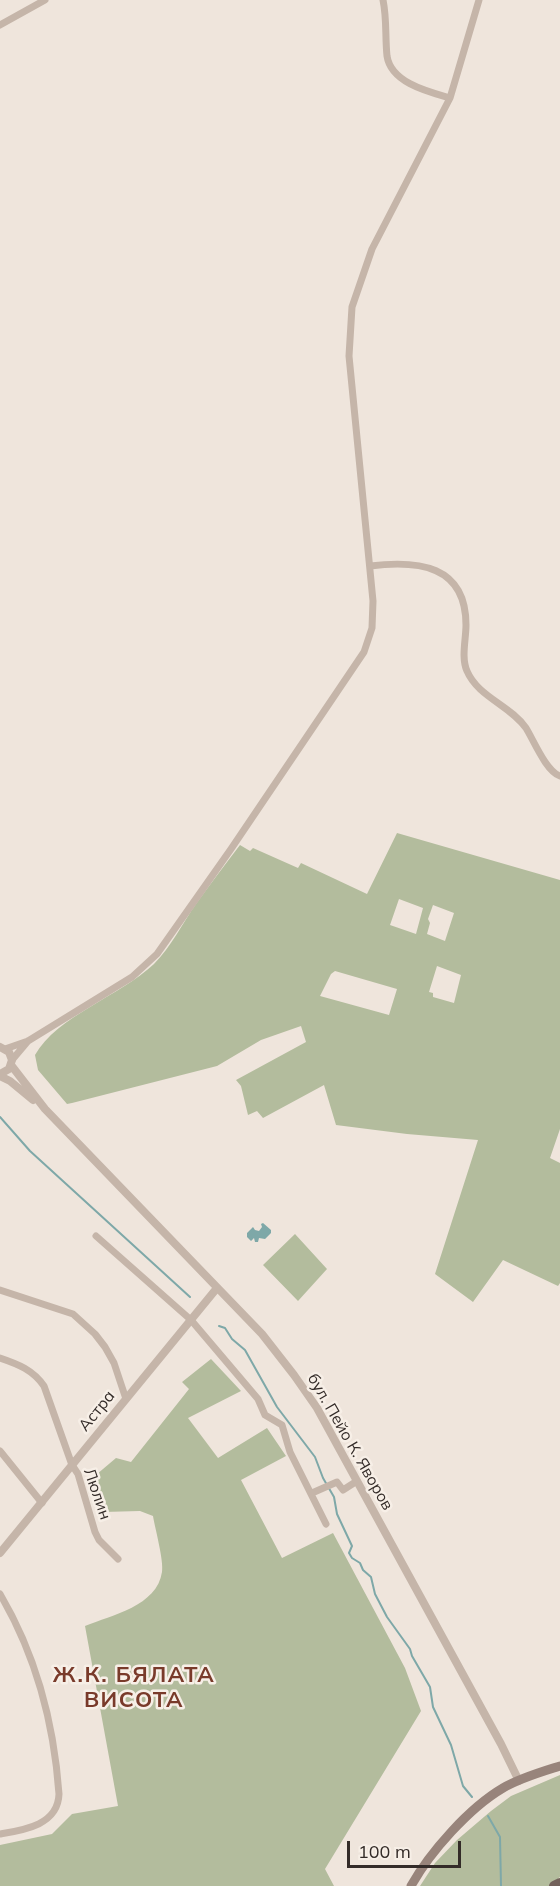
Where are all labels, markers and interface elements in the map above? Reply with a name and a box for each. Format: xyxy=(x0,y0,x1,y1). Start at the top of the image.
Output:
street label: бул. Пейо К. Яворов xyxy=(303,1370,397,1514)
street label: Астра xyxy=(75,1387,119,1435)
street label: Люлин xyxy=(79,1466,115,1522)
district label: Ж.К. БЯЛАТА ВИСОТА xyxy=(53,1662,215,1714)
scale bar xyxy=(350,1829,464,1867)
text: 100 m xyxy=(358,1840,411,1863)

